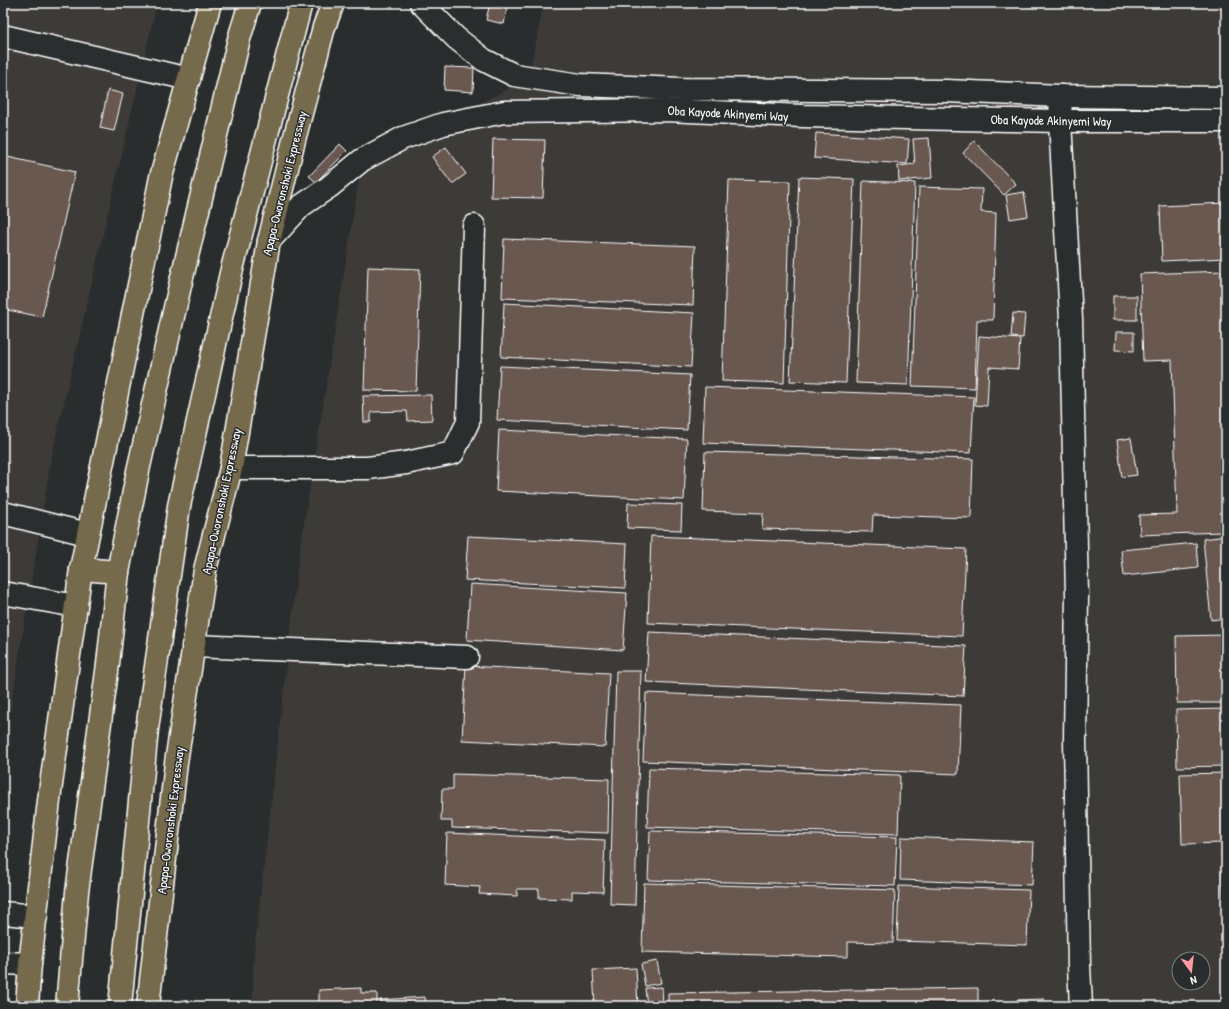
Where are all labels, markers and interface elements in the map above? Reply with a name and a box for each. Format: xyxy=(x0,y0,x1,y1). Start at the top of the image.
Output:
street label: Oba Kayode Akinyemi Way xyxy=(667,101,789,125)
street label: Apapa-Oworonshoki Expressway xyxy=(257,108,311,257)
street label: Oba Kayode Akinyemi Way xyxy=(990,110,1112,130)
street label: Apapa-Oworonshoki Expressway xyxy=(197,426,245,575)
street label: Apapa-Oworonshoki Expressway xyxy=(152,745,188,895)
north arrow xyxy=(1171,951,1211,991)
text: N xyxy=(1189,973,1198,988)

